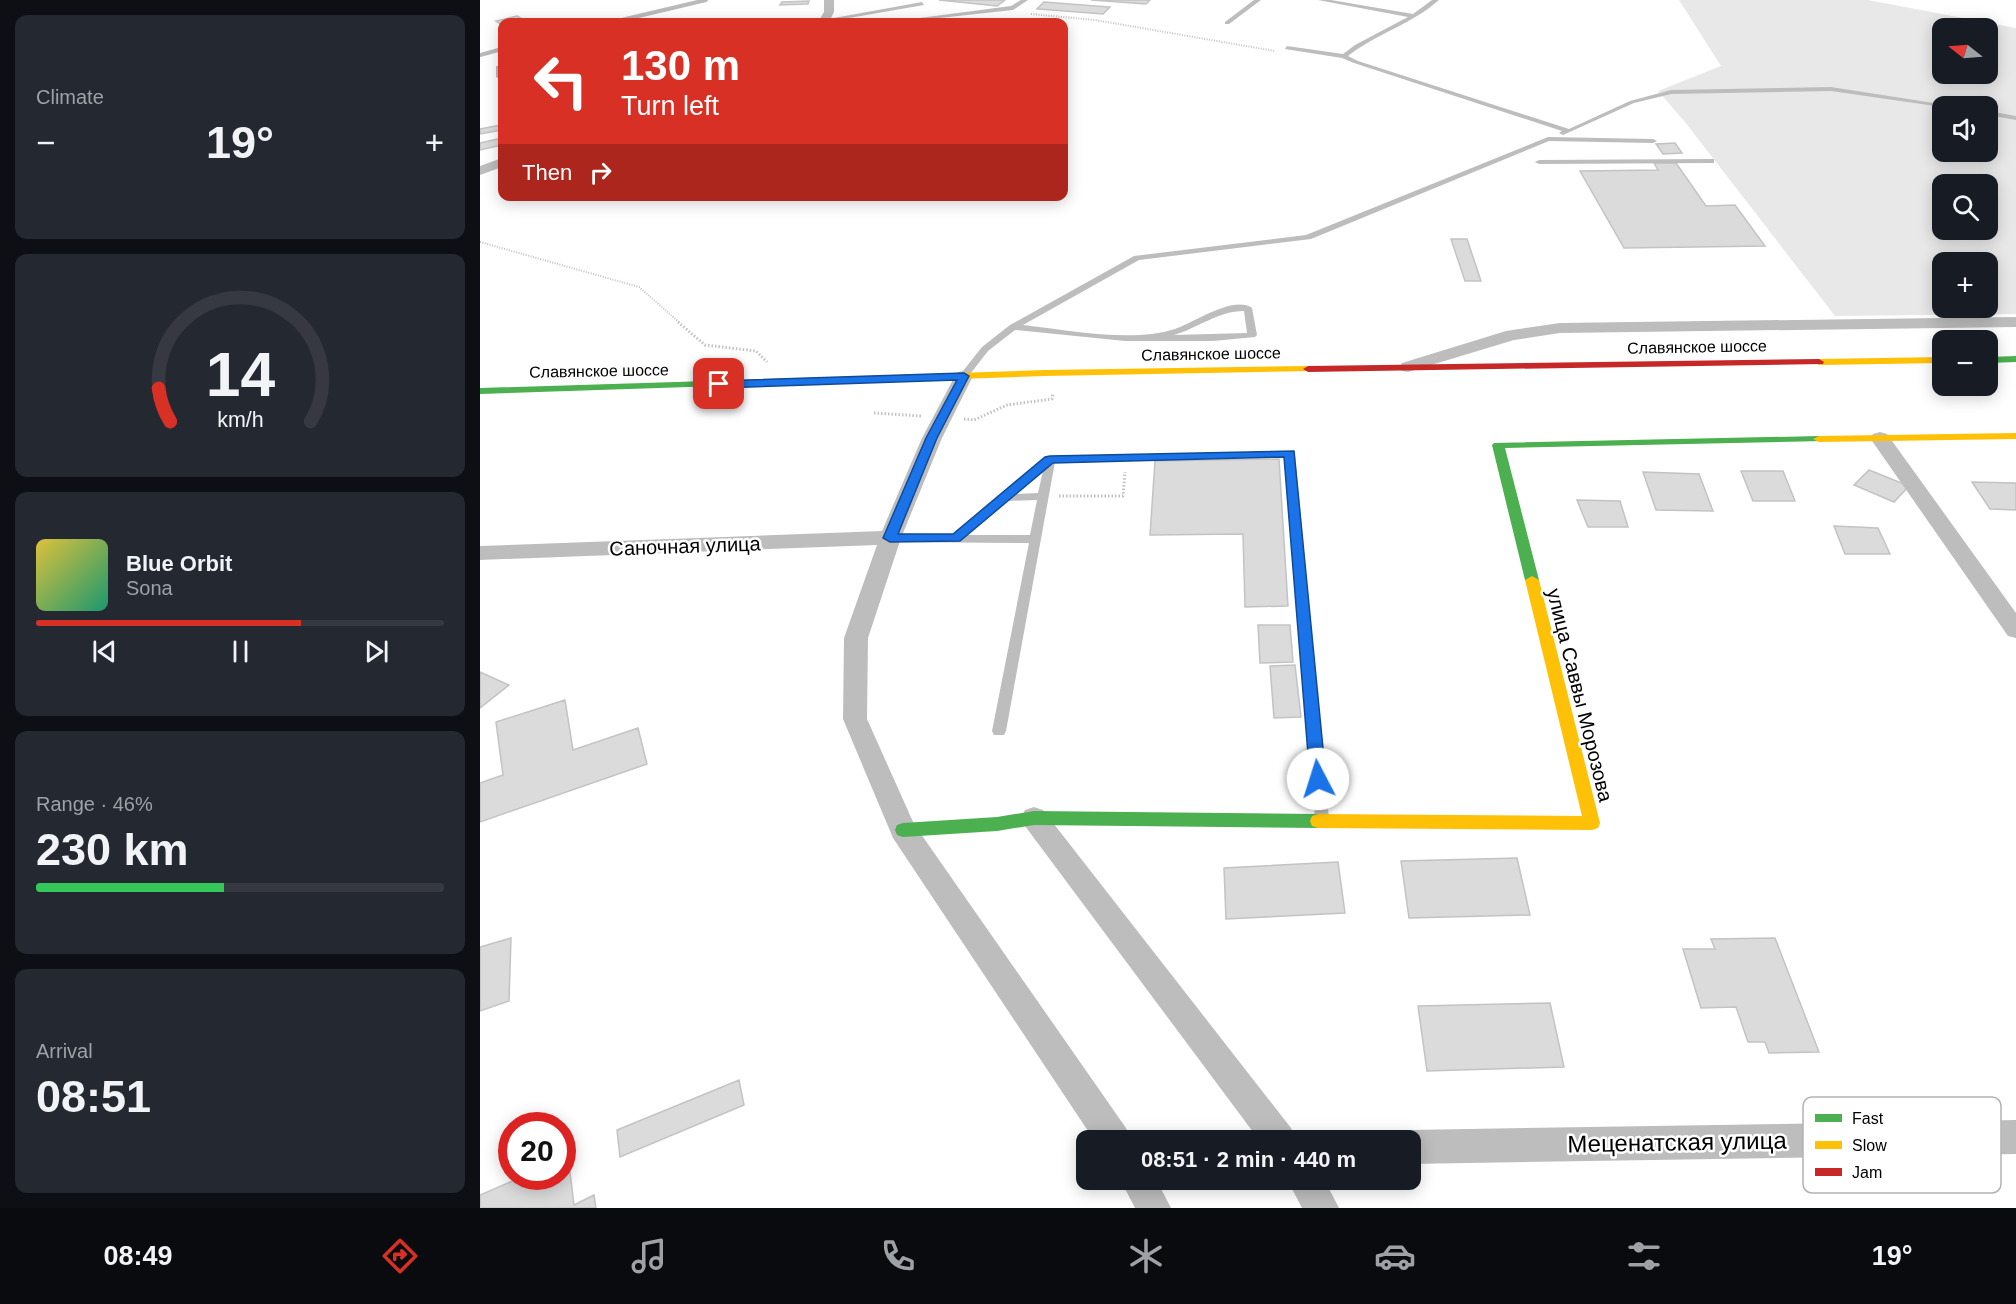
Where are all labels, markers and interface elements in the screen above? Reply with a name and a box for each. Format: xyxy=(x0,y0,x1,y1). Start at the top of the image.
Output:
north arrow xyxy=(1932,18,1998,84)
map controls xyxy=(1932,18,1998,396)
icon: left xyxy=(522,42,600,120)
text: 130 m xyxy=(621,42,740,89)
text: Climate xyxy=(36,86,104,108)
text: Turn left xyxy=(621,91,719,121)
button: sound xyxy=(1932,96,1998,162)
text: 19° xyxy=(206,117,274,168)
text: − xyxy=(36,124,55,161)
text: + xyxy=(425,124,444,161)
icon: right xyxy=(584,156,617,189)
text: Then xyxy=(522,160,572,185)
button: search xyxy=(1932,174,1998,240)
button: + xyxy=(1932,252,1998,318)
button: − xyxy=(1932,330,1998,396)
street label: Славянское шоссе xyxy=(1627,337,1767,357)
text: 14 xyxy=(205,341,275,410)
street label: Славянское шоссе xyxy=(1141,344,1281,364)
pin xyxy=(693,358,744,409)
street label: Славянское шоссе xyxy=(529,361,669,381)
icon: arrive xyxy=(702,367,735,400)
text: km/h xyxy=(217,409,263,433)
street label: Саночная улица xyxy=(609,532,762,560)
text: Blue Orbit xyxy=(126,551,232,576)
text: Sona xyxy=(126,577,173,599)
street label: улица Саввы Морозова xyxy=(1543,586,1617,805)
icon: previous xyxy=(88,635,121,668)
icon: pause xyxy=(224,635,257,668)
icon: next xyxy=(360,635,393,668)
position arrow xyxy=(1286,747,1350,811)
text: Range · 46% xyxy=(36,793,153,815)
text: 230 km xyxy=(36,824,189,875)
text: Arrival xyxy=(36,1040,93,1062)
text: 08:51 xyxy=(36,1071,151,1122)
legend xyxy=(1803,1097,2001,1193)
text: Fast xyxy=(1852,1110,1884,1127)
speed limit sign: 20 xyxy=(498,1112,576,1190)
street label: Меценатская улица xyxy=(1567,1127,1787,1157)
text: Slow xyxy=(1852,1137,1887,1154)
text: 08:51 · 2 min · 440 m xyxy=(1141,1147,1356,1172)
text: Jam xyxy=(1852,1164,1882,1181)
icon: directions xyxy=(379,1235,421,1277)
icon: music xyxy=(628,1235,670,1277)
icon: phone xyxy=(877,1235,919,1277)
icon: climate xyxy=(1125,1235,1167,1277)
icon: car xyxy=(1374,1235,1416,1277)
icon: filters xyxy=(1623,1235,1665,1277)
text: 08:49 xyxy=(103,1241,172,1271)
text: 19° xyxy=(1872,1241,1913,1271)

